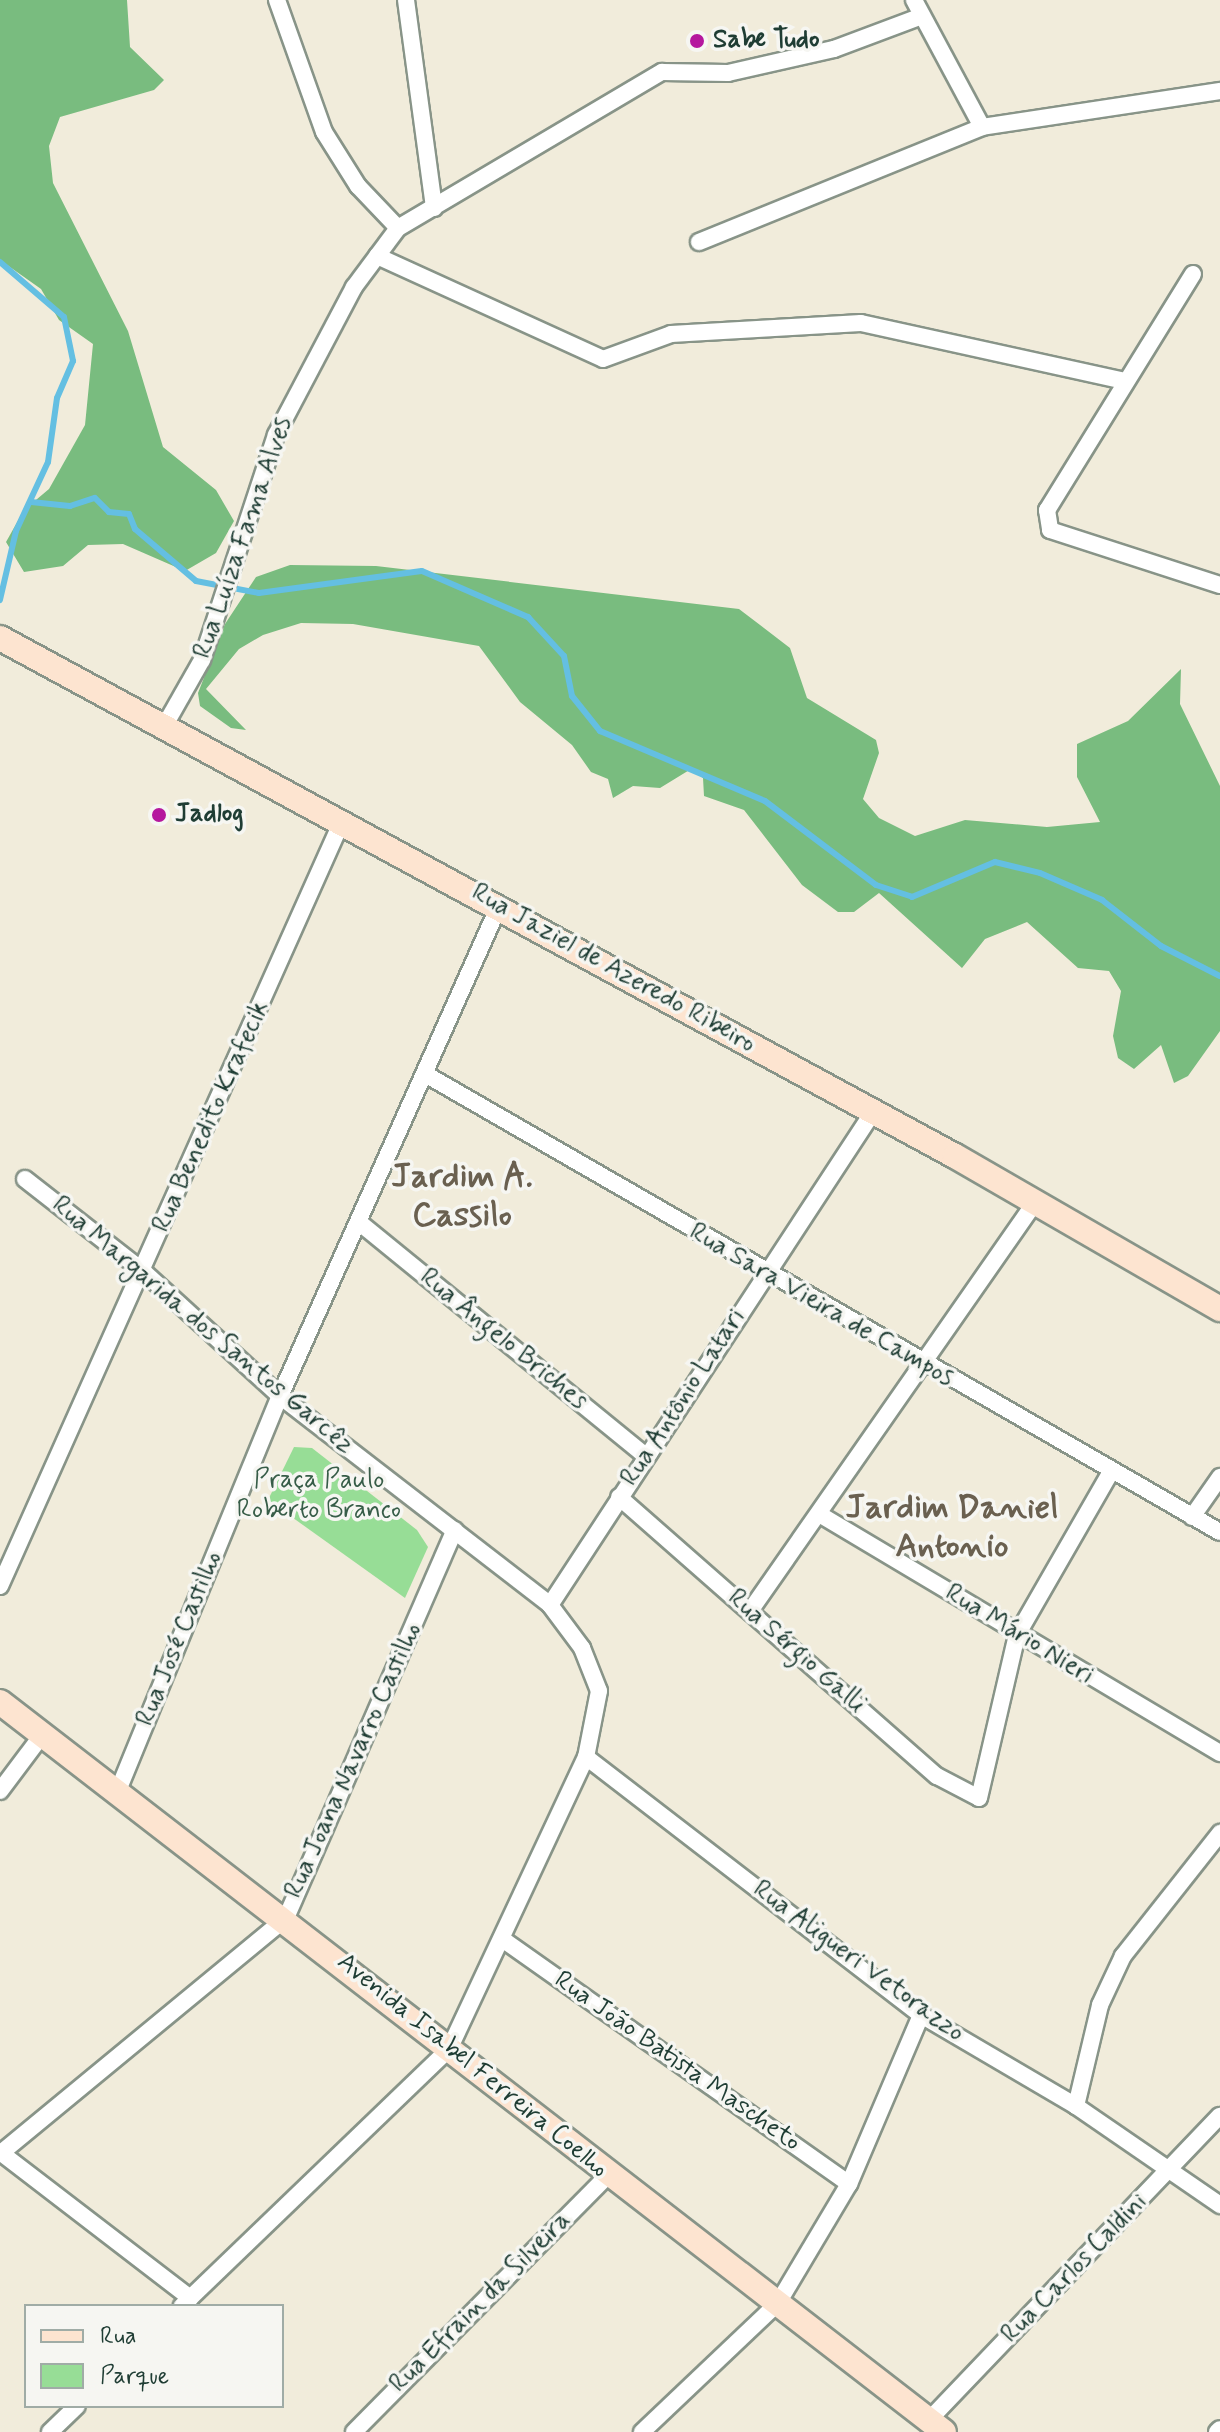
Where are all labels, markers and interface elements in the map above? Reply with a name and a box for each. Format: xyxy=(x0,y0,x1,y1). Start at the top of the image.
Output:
place label: Sabe Tudo xyxy=(713,25,820,57)
marker: Sabe Tudo xyxy=(688,32,706,50)
street label: Rua Luíza Fama Alves xyxy=(190,418,298,658)
place label: Jadlog xyxy=(175,799,244,831)
marker: Jadlog xyxy=(150,806,168,824)
street label: Rua Jaziel de Azeredo Ribeiro xyxy=(466,878,760,1060)
street label: Rua Benedito Krafecik xyxy=(147,997,277,1237)
district label: Jardim A. Cassilo xyxy=(391,1156,533,1236)
street label: Rua Margarida dos Santos Garcêz xyxy=(51,1195,353,1457)
street label: Rua Sara Vieira de Campos xyxy=(685,1218,957,1394)
street label: Rua Ângelo Briches xyxy=(413,1263,593,1417)
street label: Rua Antônio Latari xyxy=(616,1305,752,1491)
park label: Praça Paulo Roberto Branco xyxy=(234,1465,404,1526)
district label: Jardim Daniel Antonio xyxy=(850,1487,1054,1566)
street label: Rua José Castilho xyxy=(131,1546,229,1732)
street label: Rua Mário Nieri xyxy=(939,1579,1099,1691)
street label: Rua Sérgio Galli xyxy=(722,1584,870,1720)
street label: Rua Joana Navarro Castilho xyxy=(278,1617,430,1905)
street label: Rua Aligueri Vetorazzo xyxy=(748,1876,968,2048)
street label: Avenida Isabel Ferreira Coelho xyxy=(331,1947,613,2185)
street label: Rua João Batista Mascheto xyxy=(547,1964,807,2160)
street label: Rua Carlos Caldini xyxy=(994,2186,1156,2352)
street label: Rua Efrain da Silveira xyxy=(385,2207,577,2399)
legend xyxy=(24,2304,284,2408)
text: Rua xyxy=(100,2321,137,2352)
text: Parque xyxy=(100,2361,169,2392)

